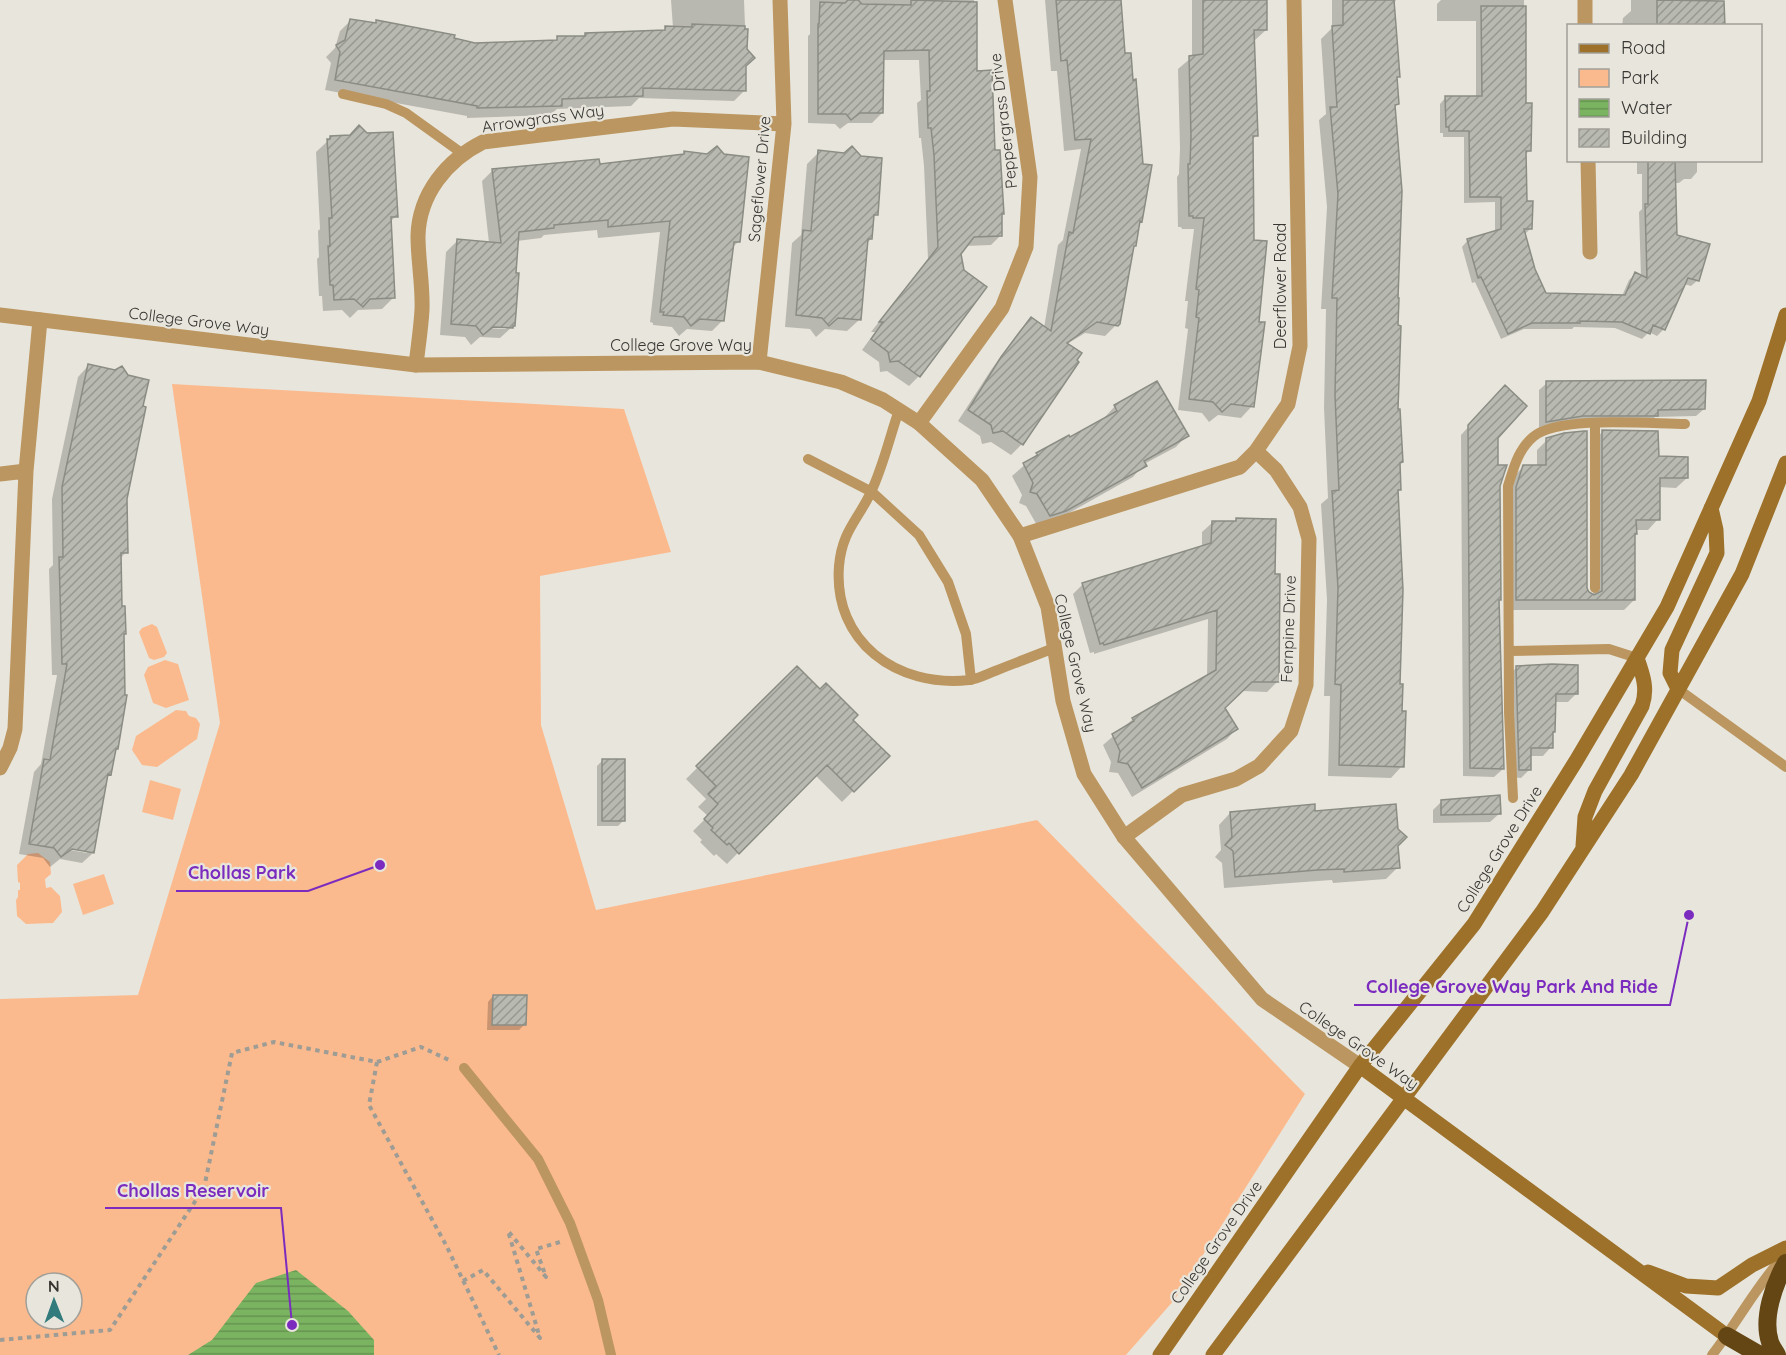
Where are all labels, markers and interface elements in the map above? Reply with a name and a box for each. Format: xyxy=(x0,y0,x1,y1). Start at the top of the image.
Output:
legend xyxy=(1567,24,1762,162)
text: Road xyxy=(1621,36,1666,59)
street label: Peppergrass Drive xyxy=(985,52,1021,190)
text: Park xyxy=(1621,66,1659,89)
text: Water xyxy=(1621,96,1672,119)
street label: Arrowgrass Way xyxy=(481,100,605,136)
street label: Sageflower Drive xyxy=(744,115,774,243)
text: Building xyxy=(1621,126,1687,149)
street label: Deerflower Road xyxy=(1270,223,1290,349)
street label: College Grove Way xyxy=(127,302,271,340)
street label: College Grove Way xyxy=(610,335,752,355)
street label: Fernpine Drive xyxy=(1276,575,1300,683)
street label: College Grove Way xyxy=(1050,592,1102,734)
street label: College Grove Drive xyxy=(1452,782,1546,916)
callout: Chollas Park xyxy=(176,855,308,891)
text: Chollas Park xyxy=(188,861,296,884)
callout: College Grove Way Park And Ride xyxy=(1354,969,1670,1005)
text: College Grove Way Park And Ride xyxy=(1366,975,1658,998)
street label: College Grove Way xyxy=(1295,996,1423,1094)
callout: Chollas Reservoir xyxy=(105,1172,281,1208)
street label: College Grove Drive xyxy=(1166,1176,1266,1308)
text: Chollas Reservoir xyxy=(117,1179,269,1202)
north arrow xyxy=(24,1271,84,1331)
text: N xyxy=(48,1276,60,1296)

